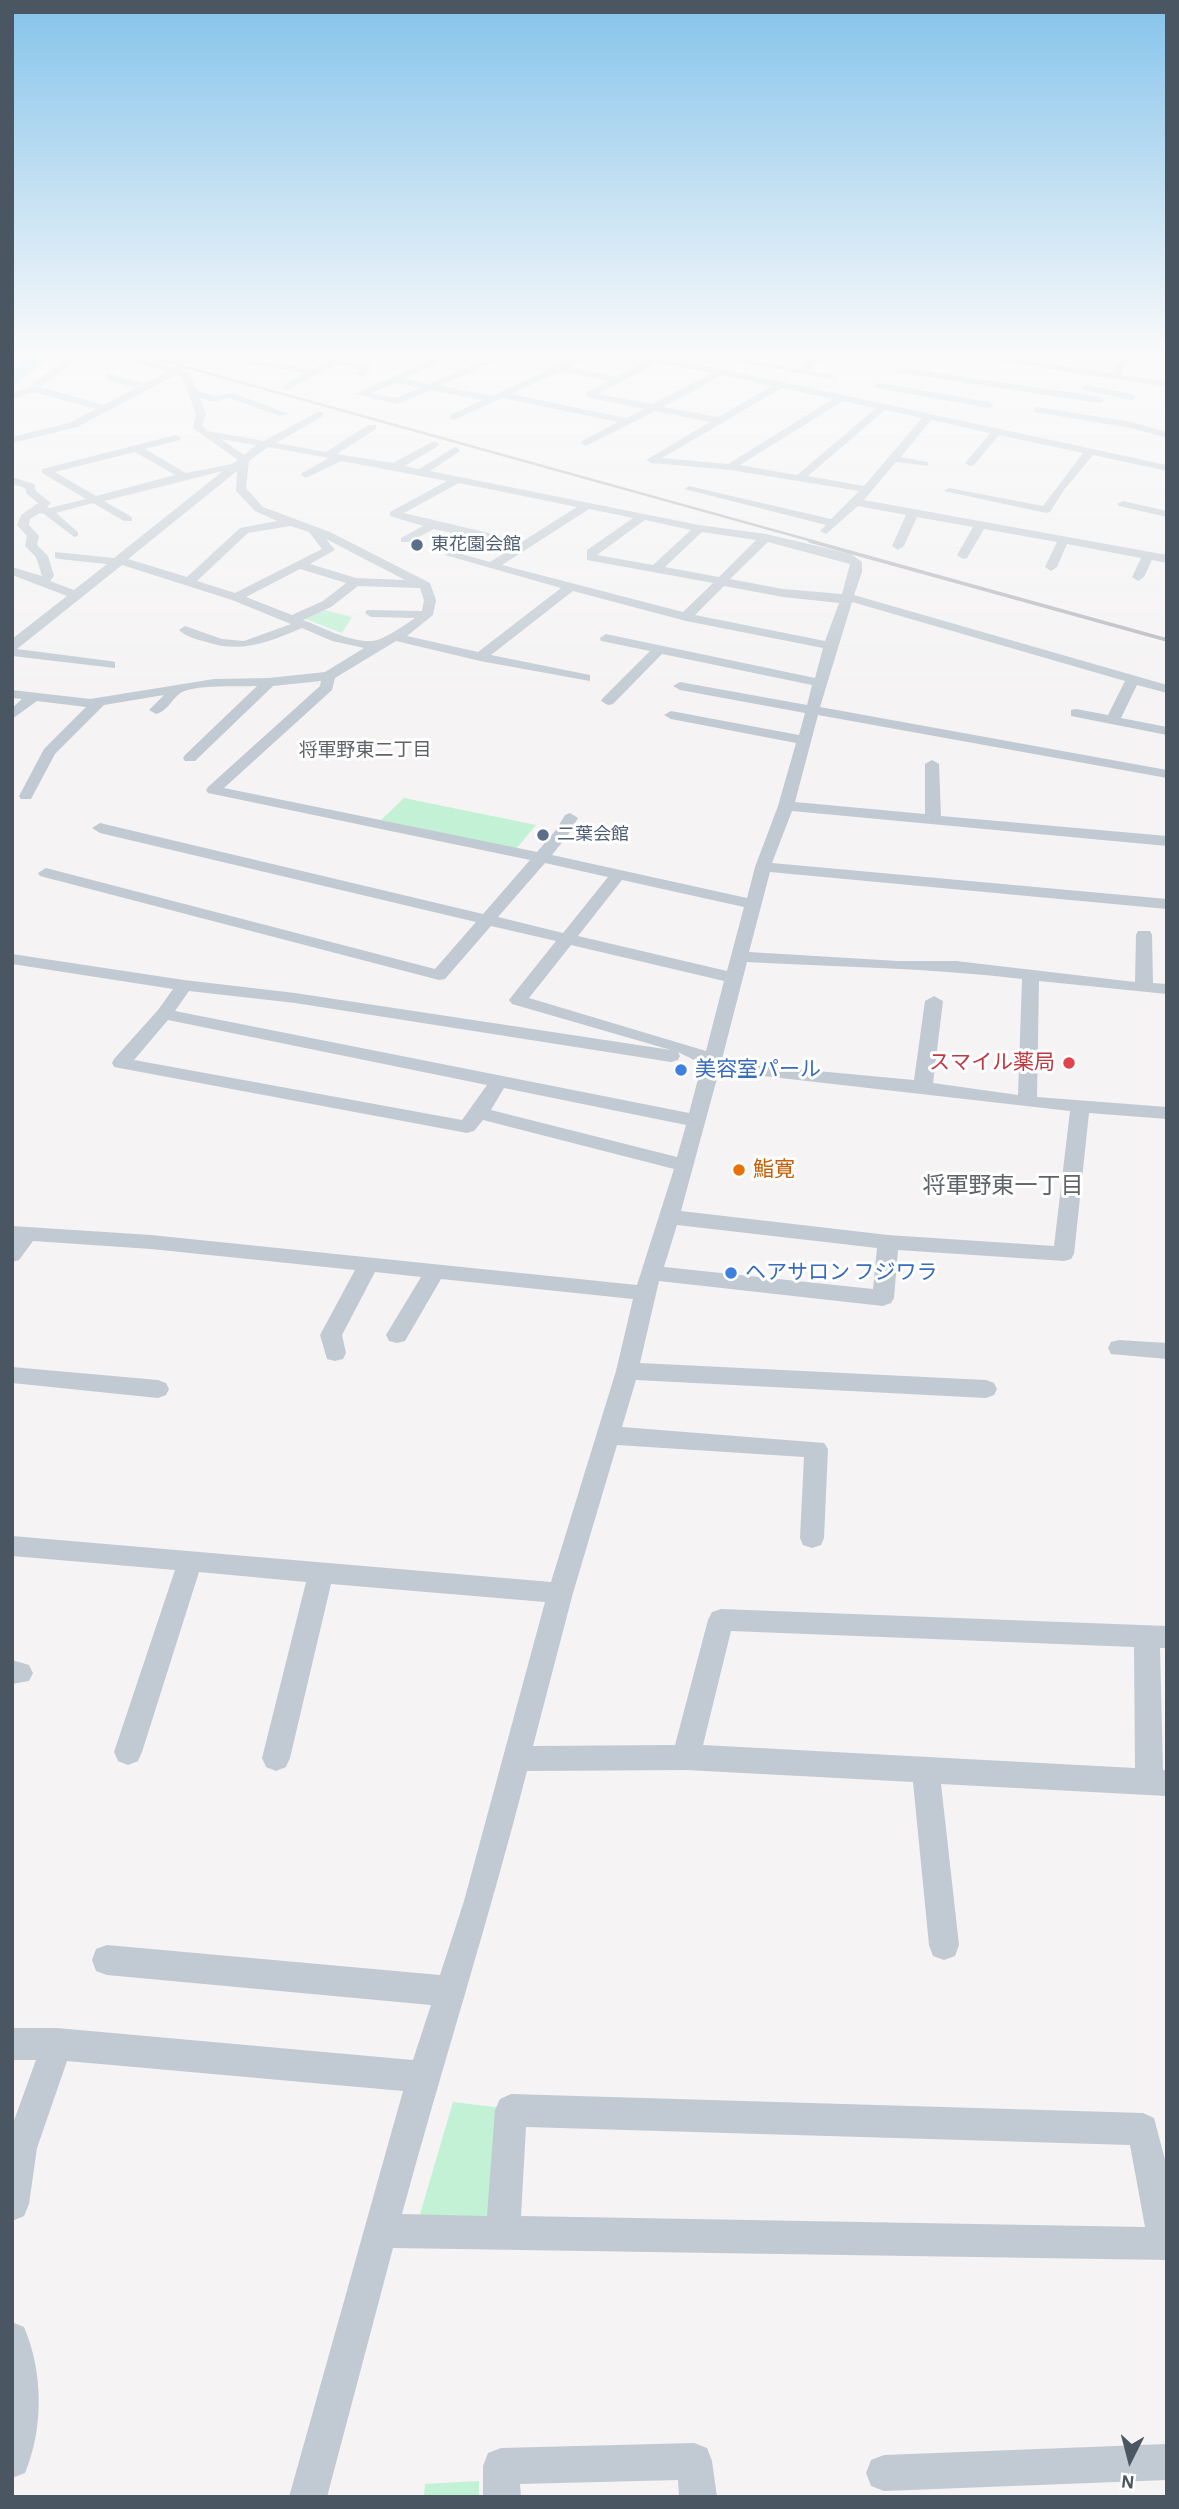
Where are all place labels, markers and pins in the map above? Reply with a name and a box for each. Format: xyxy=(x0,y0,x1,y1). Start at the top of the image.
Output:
place label: 東花園会館 xyxy=(431,534,521,556)
marker: 東花園会館 xyxy=(409,537,425,553)
place label: 二葉会館 xyxy=(557,824,629,846)
marker: 二葉会館 xyxy=(535,827,551,843)
place label: スマイル薬局 xyxy=(929,1050,1055,1076)
marker: スマイル薬局 xyxy=(1061,1055,1077,1071)
place label: 美容室パール xyxy=(695,1057,821,1083)
marker: 美容室パール xyxy=(673,1062,689,1078)
place label: 鮨寛 xyxy=(753,1157,795,1183)
marker: 鮨寛 xyxy=(731,1162,747,1178)
place label: ヘアサロン フジワラ xyxy=(745,1260,937,1286)
marker: ヘアサロン フジワラ xyxy=(723,1265,739,1281)

